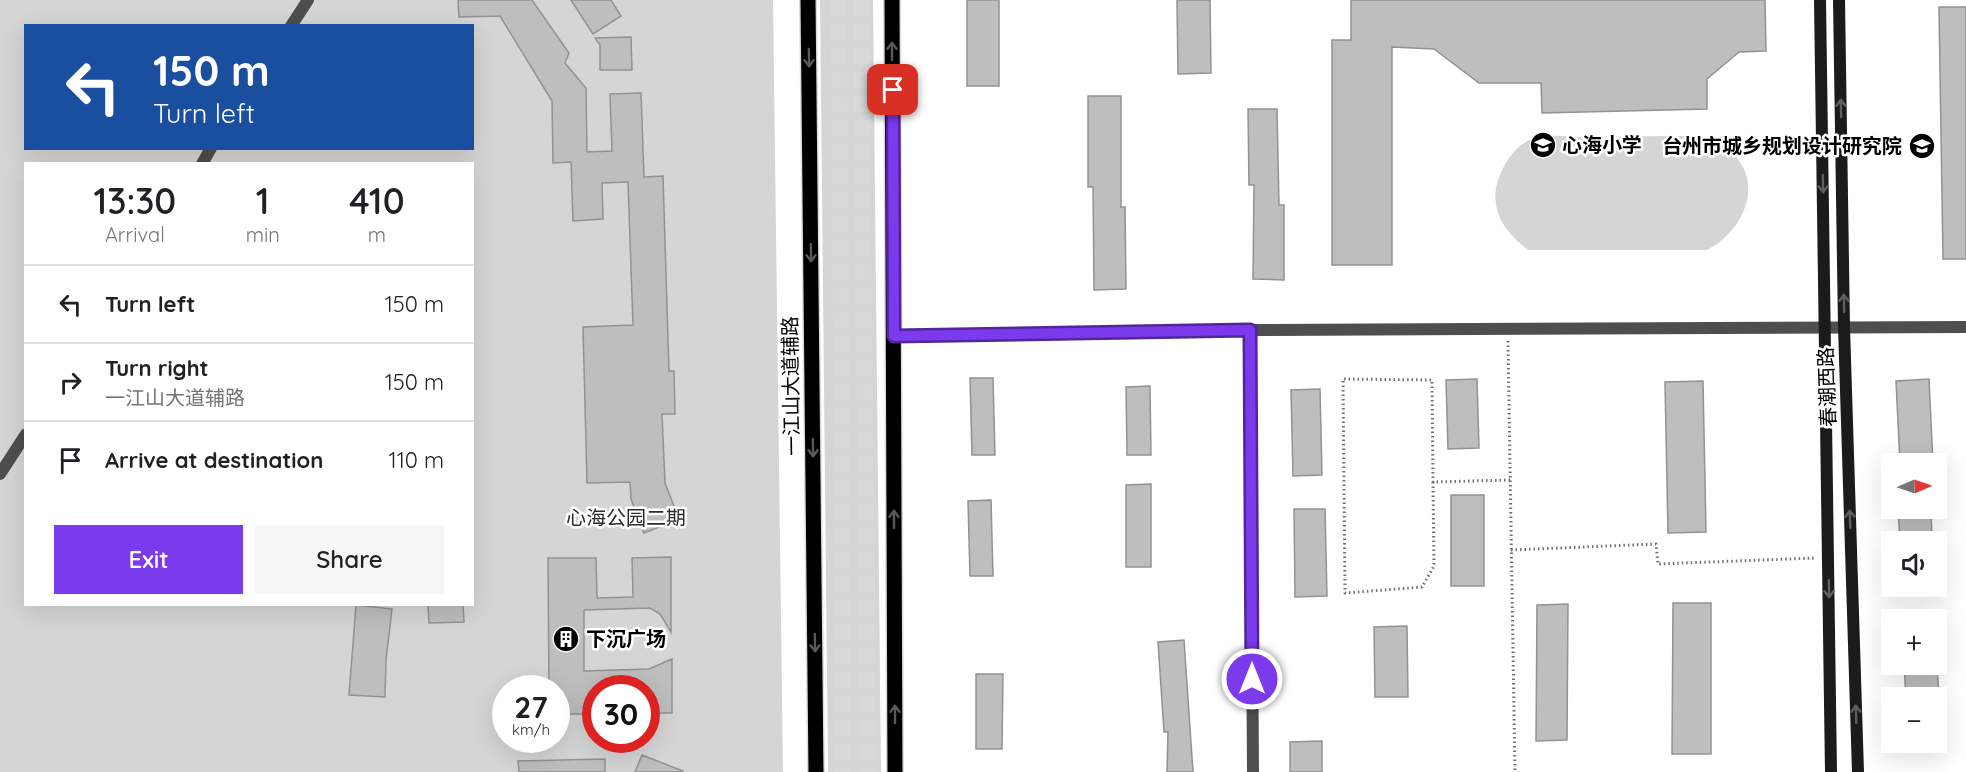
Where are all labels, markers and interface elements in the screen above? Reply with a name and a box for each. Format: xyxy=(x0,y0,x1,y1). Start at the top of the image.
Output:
one-way arrow xyxy=(887,41,898,61)
text: 150 m xyxy=(153,44,270,97)
icon: left xyxy=(54,48,132,126)
one-way arrow xyxy=(803,48,815,68)
pin xyxy=(867,64,918,115)
icon: arrive xyxy=(876,73,909,106)
text: Turn left xyxy=(153,96,255,130)
one-way arrow xyxy=(1835,98,1847,118)
school or university icon: 心海小学 xyxy=(1528,130,1558,160)
school or university icon: 台州市城乡规划设计研究院 xyxy=(1907,131,1937,161)
place label: 心海小学 xyxy=(1562,132,1642,157)
place label: 台州市城乡规划设计研究院 xyxy=(1662,133,1902,158)
one-way arrow xyxy=(1818,174,1829,194)
text: 13:30 xyxy=(93,178,176,223)
text: 1 xyxy=(256,178,270,223)
text: 410 xyxy=(349,178,405,223)
text: Arrival xyxy=(105,222,165,247)
text: min xyxy=(246,222,280,247)
text: m xyxy=(368,222,386,247)
one-way arrow xyxy=(805,243,817,263)
icon: left xyxy=(54,288,87,321)
text: Turn left xyxy=(105,290,195,318)
text: 150 m xyxy=(385,290,444,318)
one-way arrow xyxy=(1838,293,1850,313)
street label: 一江山大道辅路 xyxy=(777,316,804,456)
street label: 春潮西路 xyxy=(1813,347,1840,427)
text: Turn right xyxy=(105,354,209,382)
icon: right xyxy=(54,366,87,399)
text: 150 m xyxy=(385,368,444,396)
text: 一江山大道辅路 xyxy=(105,385,245,410)
one-way arrow xyxy=(807,438,819,458)
icon: arrive xyxy=(54,444,87,477)
text: Arrive at destination xyxy=(105,446,323,474)
text: 110 m xyxy=(389,446,444,474)
north arrow xyxy=(1881,453,1947,519)
map controls xyxy=(1881,453,1947,753)
park label: 心海公园二期 xyxy=(566,505,686,530)
one-way arrow xyxy=(888,509,900,529)
one-way arrow xyxy=(1844,509,1856,529)
button: Exit xyxy=(54,525,243,594)
button: Share xyxy=(255,525,444,594)
button: sound xyxy=(1881,531,1947,597)
one-way arrow xyxy=(1823,579,1835,599)
button: + xyxy=(1881,609,1947,675)
building icon: 下沉广场 xyxy=(551,624,581,654)
place label: 下沉广场 xyxy=(586,626,666,651)
one-way arrow xyxy=(809,633,821,653)
position arrow xyxy=(1220,647,1284,711)
speed limit sign: 30 xyxy=(582,675,660,753)
button: − xyxy=(1881,687,1947,753)
text: 27 xyxy=(514,688,548,726)
one-way arrow xyxy=(889,704,901,724)
one-way arrow xyxy=(1850,704,1862,724)
text: km/h xyxy=(512,720,550,739)

